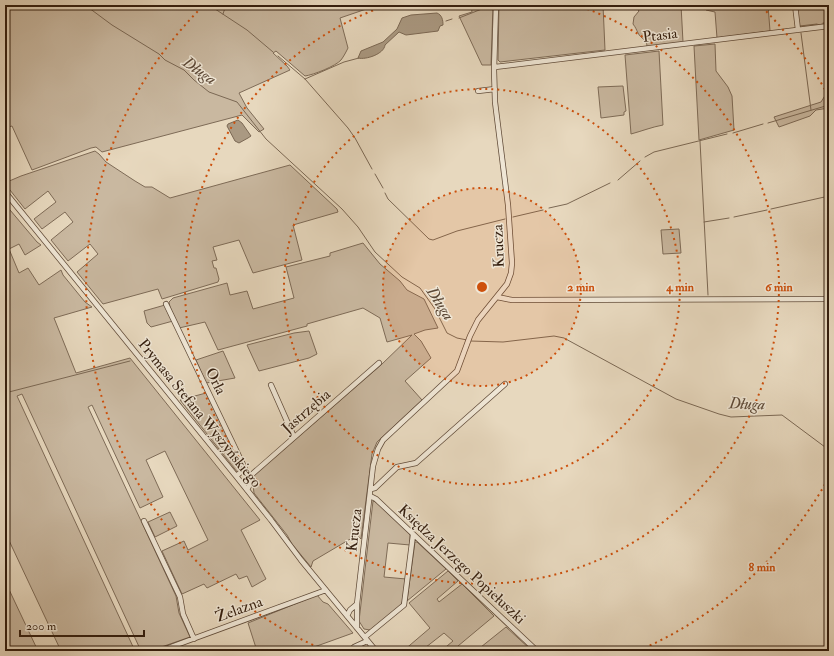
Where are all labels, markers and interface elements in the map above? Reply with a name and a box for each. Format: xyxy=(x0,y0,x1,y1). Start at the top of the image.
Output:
street label: Ptasia xyxy=(642,24,679,47)
water label: Długa xyxy=(178,52,220,89)
street label: Krucza xyxy=(488,223,509,268)
centre of rings xyxy=(475,280,489,294)
text: 2 min xyxy=(567,280,595,295)
text: 4 min xyxy=(665,280,695,295)
text: 6 min xyxy=(765,280,793,295)
water label: Długa xyxy=(421,282,458,324)
street label: Prymasa Stefana Wyszyńskiego xyxy=(134,335,265,491)
street label: Orla xyxy=(201,365,231,399)
street label: Jastrzębia xyxy=(277,384,336,439)
water label: Długa xyxy=(727,393,765,415)
street label: Księdza Jerzego Popiełuszki xyxy=(393,500,529,629)
street label: Krucza xyxy=(342,507,367,553)
text: 8 min xyxy=(749,560,776,575)
street label: Żelazna xyxy=(212,590,266,627)
scale bar xyxy=(20,612,144,638)
text: 200 m xyxy=(26,619,57,634)

